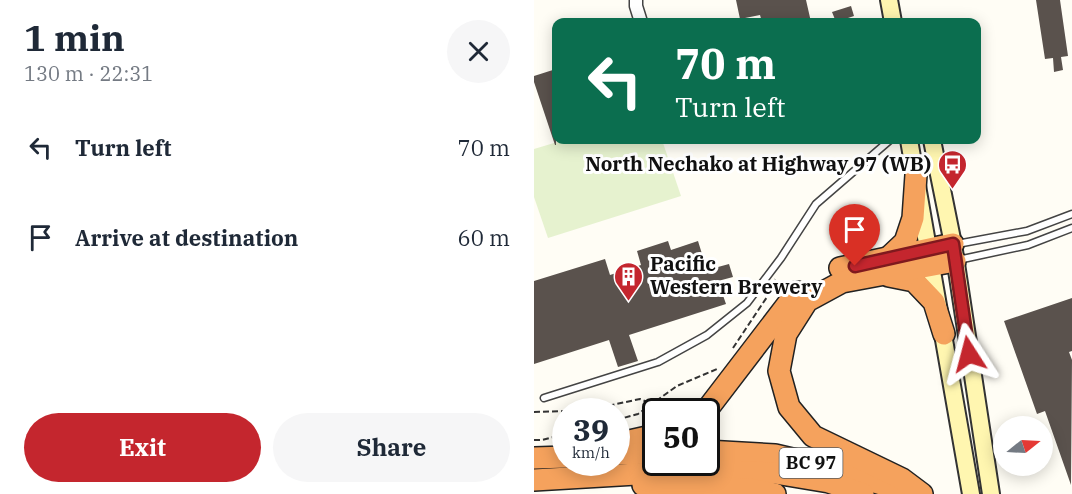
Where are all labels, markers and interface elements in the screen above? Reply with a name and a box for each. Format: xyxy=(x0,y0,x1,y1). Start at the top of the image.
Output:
text: 1 min xyxy=(24,14,125,61)
button: close xyxy=(447,20,510,83)
text: 70 m xyxy=(675,36,776,91)
icon: left xyxy=(576,42,654,120)
text: 130 m · 22:31 xyxy=(24,60,153,87)
text: Turn left xyxy=(675,89,786,124)
icon: left xyxy=(24,131,57,164)
text: Turn left xyxy=(75,133,171,162)
text: 70 m xyxy=(458,133,510,162)
bus stop icon: North Nechako at Highway 97 (WB) xyxy=(936,148,968,190)
place label: North Nechako at Highway 97 (WB) xyxy=(585,150,931,177)
pin xyxy=(829,204,880,266)
icon: arrive xyxy=(838,213,871,246)
icon: arrive xyxy=(24,221,57,254)
text: Arrive at destination xyxy=(75,223,298,252)
text: 60 m xyxy=(458,223,510,252)
place label: Pacific Western Brewery xyxy=(650,250,823,300)
building icon: Pacific Western Brewery xyxy=(613,260,645,302)
position arrow xyxy=(937,322,1001,386)
speed limit sign: 50 xyxy=(642,398,720,476)
text: 39 xyxy=(573,410,609,449)
button: Exit xyxy=(24,413,261,482)
button: Share xyxy=(273,413,510,482)
north arrow xyxy=(993,416,1053,476)
map controls xyxy=(993,416,1053,476)
text: km/h xyxy=(572,443,610,462)
road number: BC 97 xyxy=(780,448,842,478)

